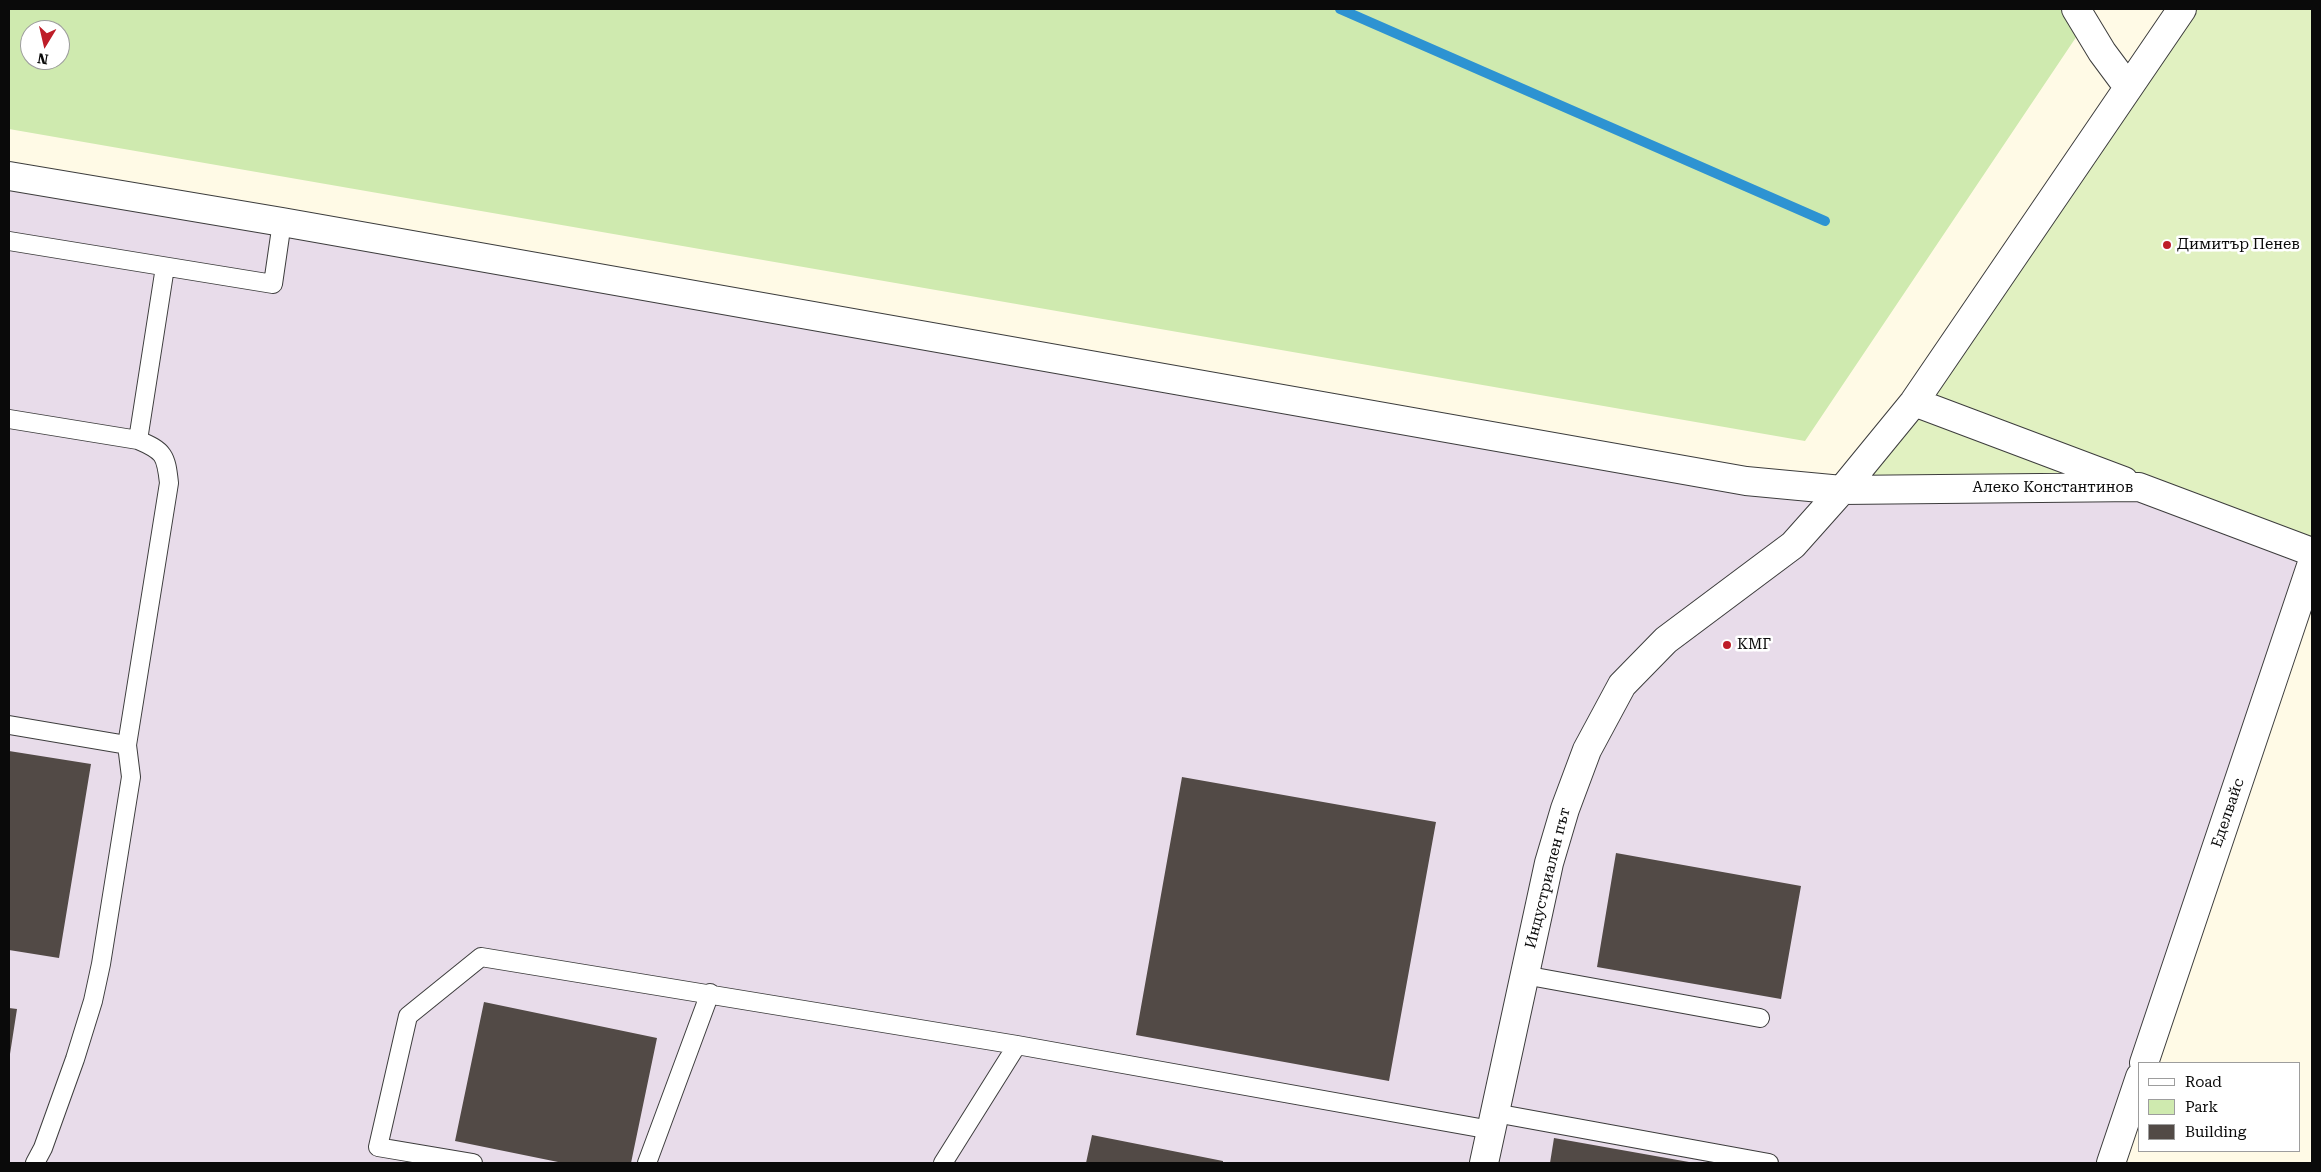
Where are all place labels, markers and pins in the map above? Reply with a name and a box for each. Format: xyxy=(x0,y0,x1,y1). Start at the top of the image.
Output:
place label: Димитър Пенев xyxy=(2177,236,2300,254)
marker: Димитър Пенев xyxy=(2161,239,2173,251)
place label: КМГ xyxy=(1737,636,1771,654)
marker: КМГ xyxy=(1721,639,1733,651)

